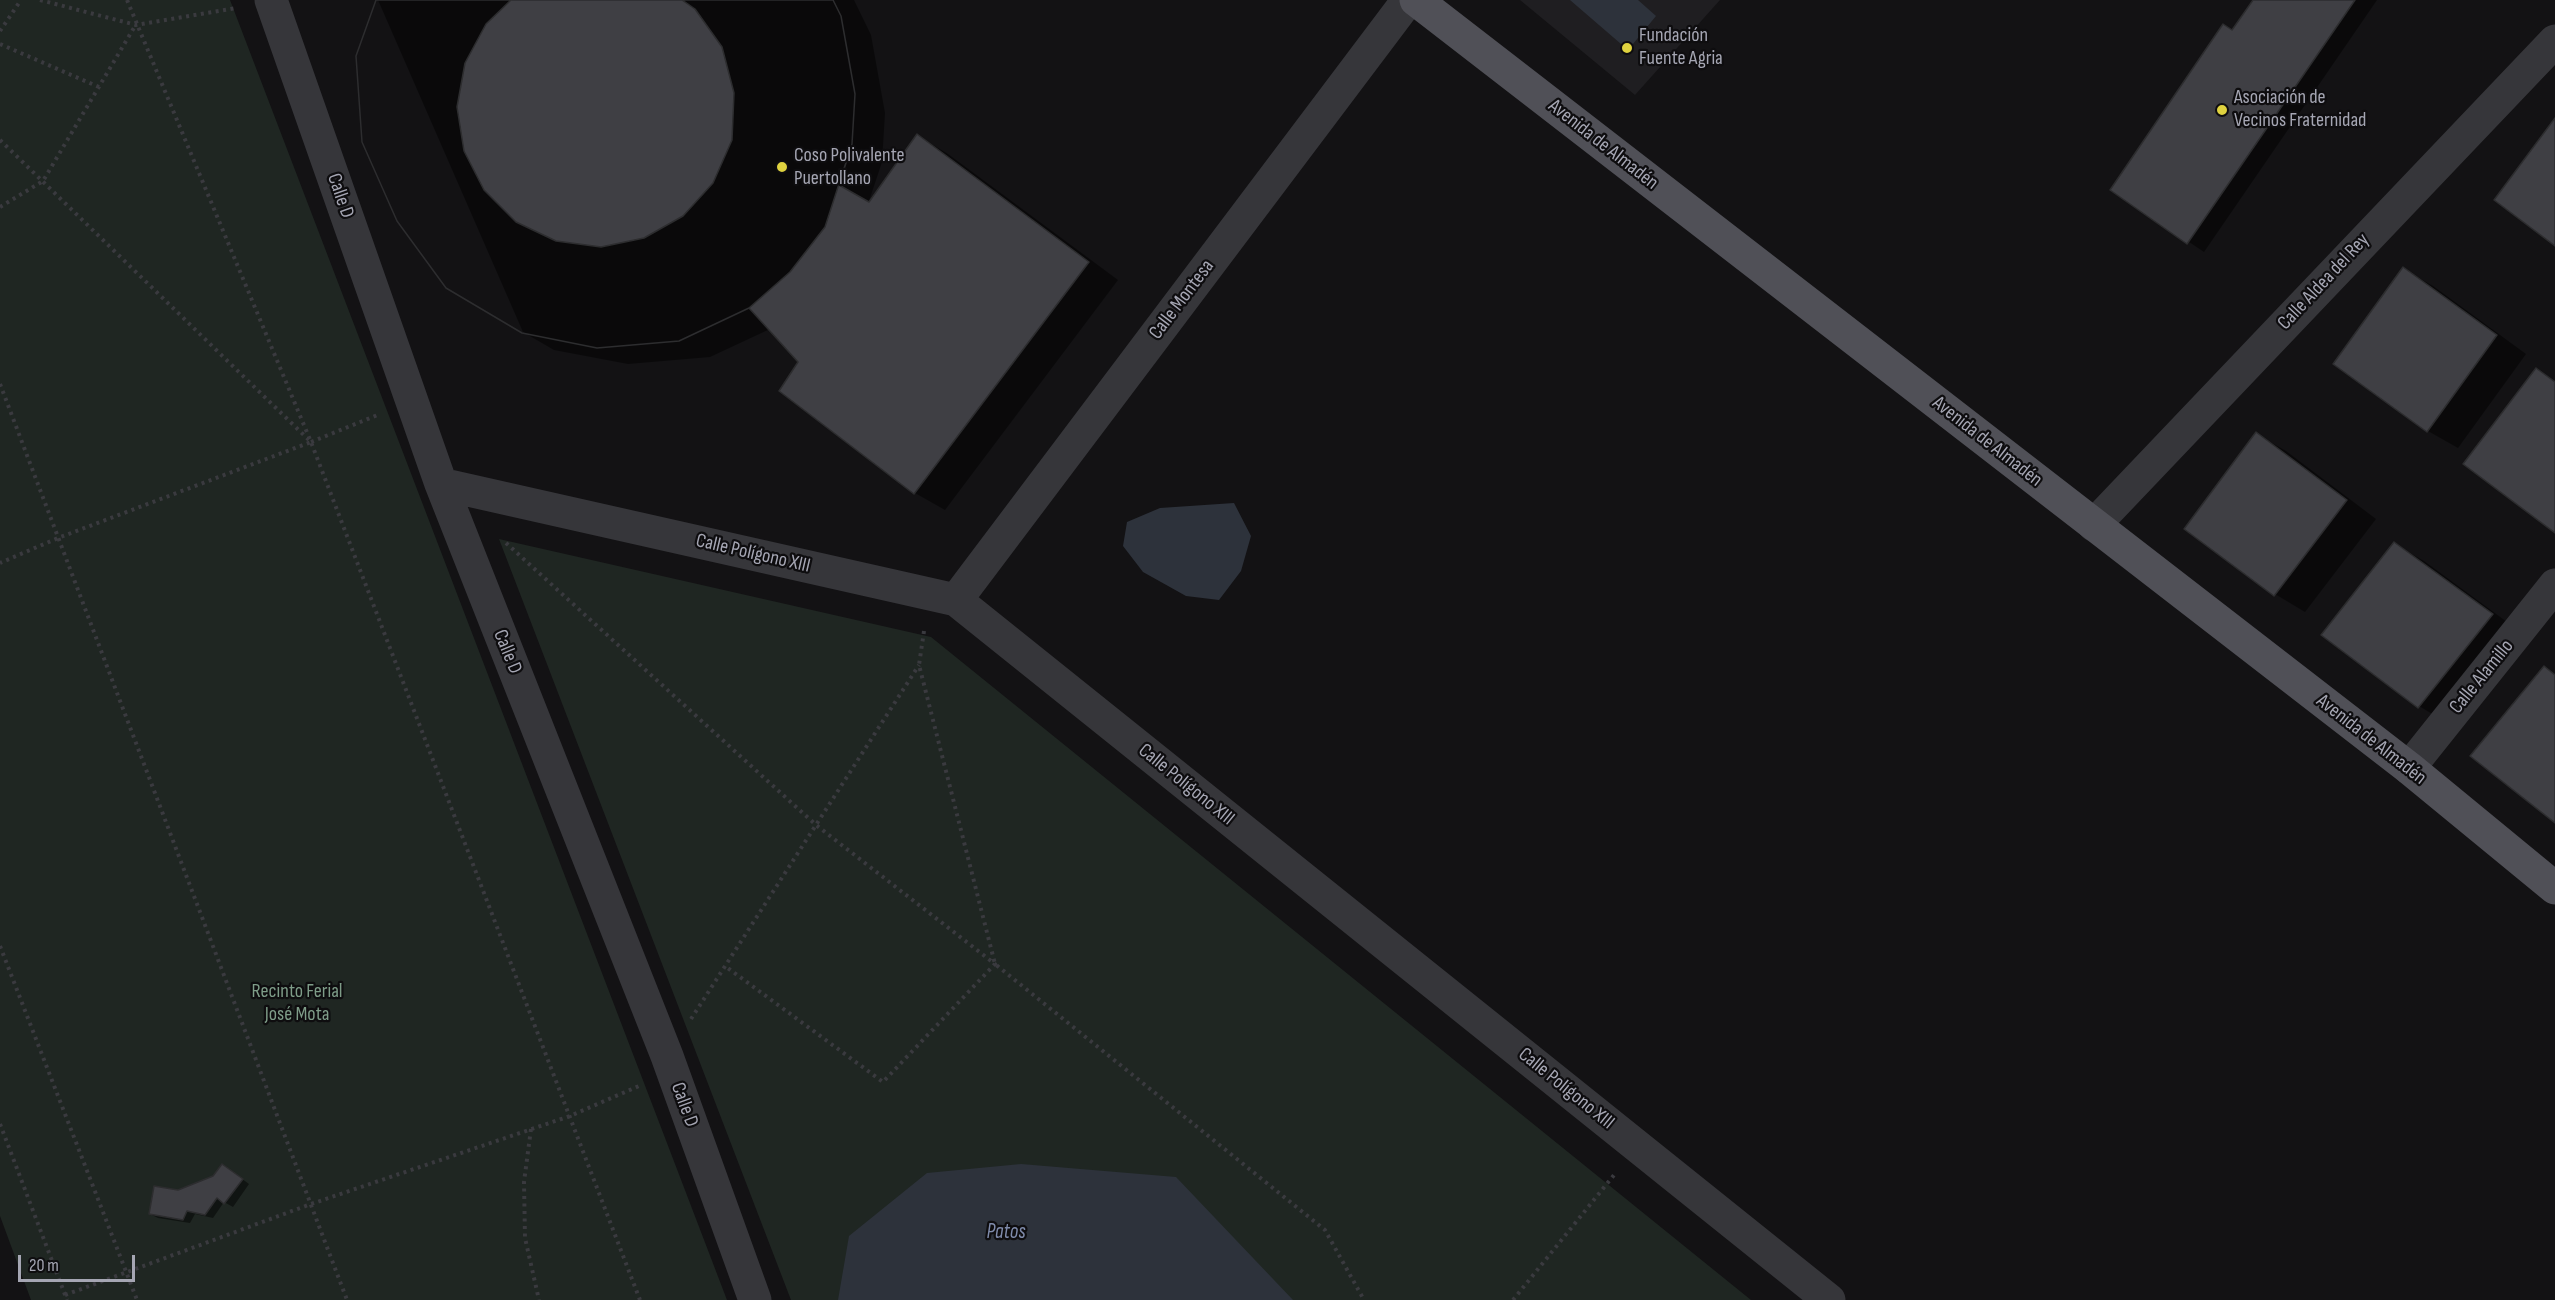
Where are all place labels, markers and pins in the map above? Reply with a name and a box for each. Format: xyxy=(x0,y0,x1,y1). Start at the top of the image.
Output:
place label: Fundación Fuente Agria xyxy=(1639,24,1723,71)
marker: Fundación Fuente Agria xyxy=(1620,41,1634,55)
place label: Asociación de Vecinos Fraternidad xyxy=(2234,86,2366,133)
marker: Asociación de Vecinos Fraternidad xyxy=(2215,103,2229,117)
place label: Coso Polivalente Puertollano xyxy=(794,144,905,191)
marker: Coso Polivalente Puertollano xyxy=(775,160,789,174)

